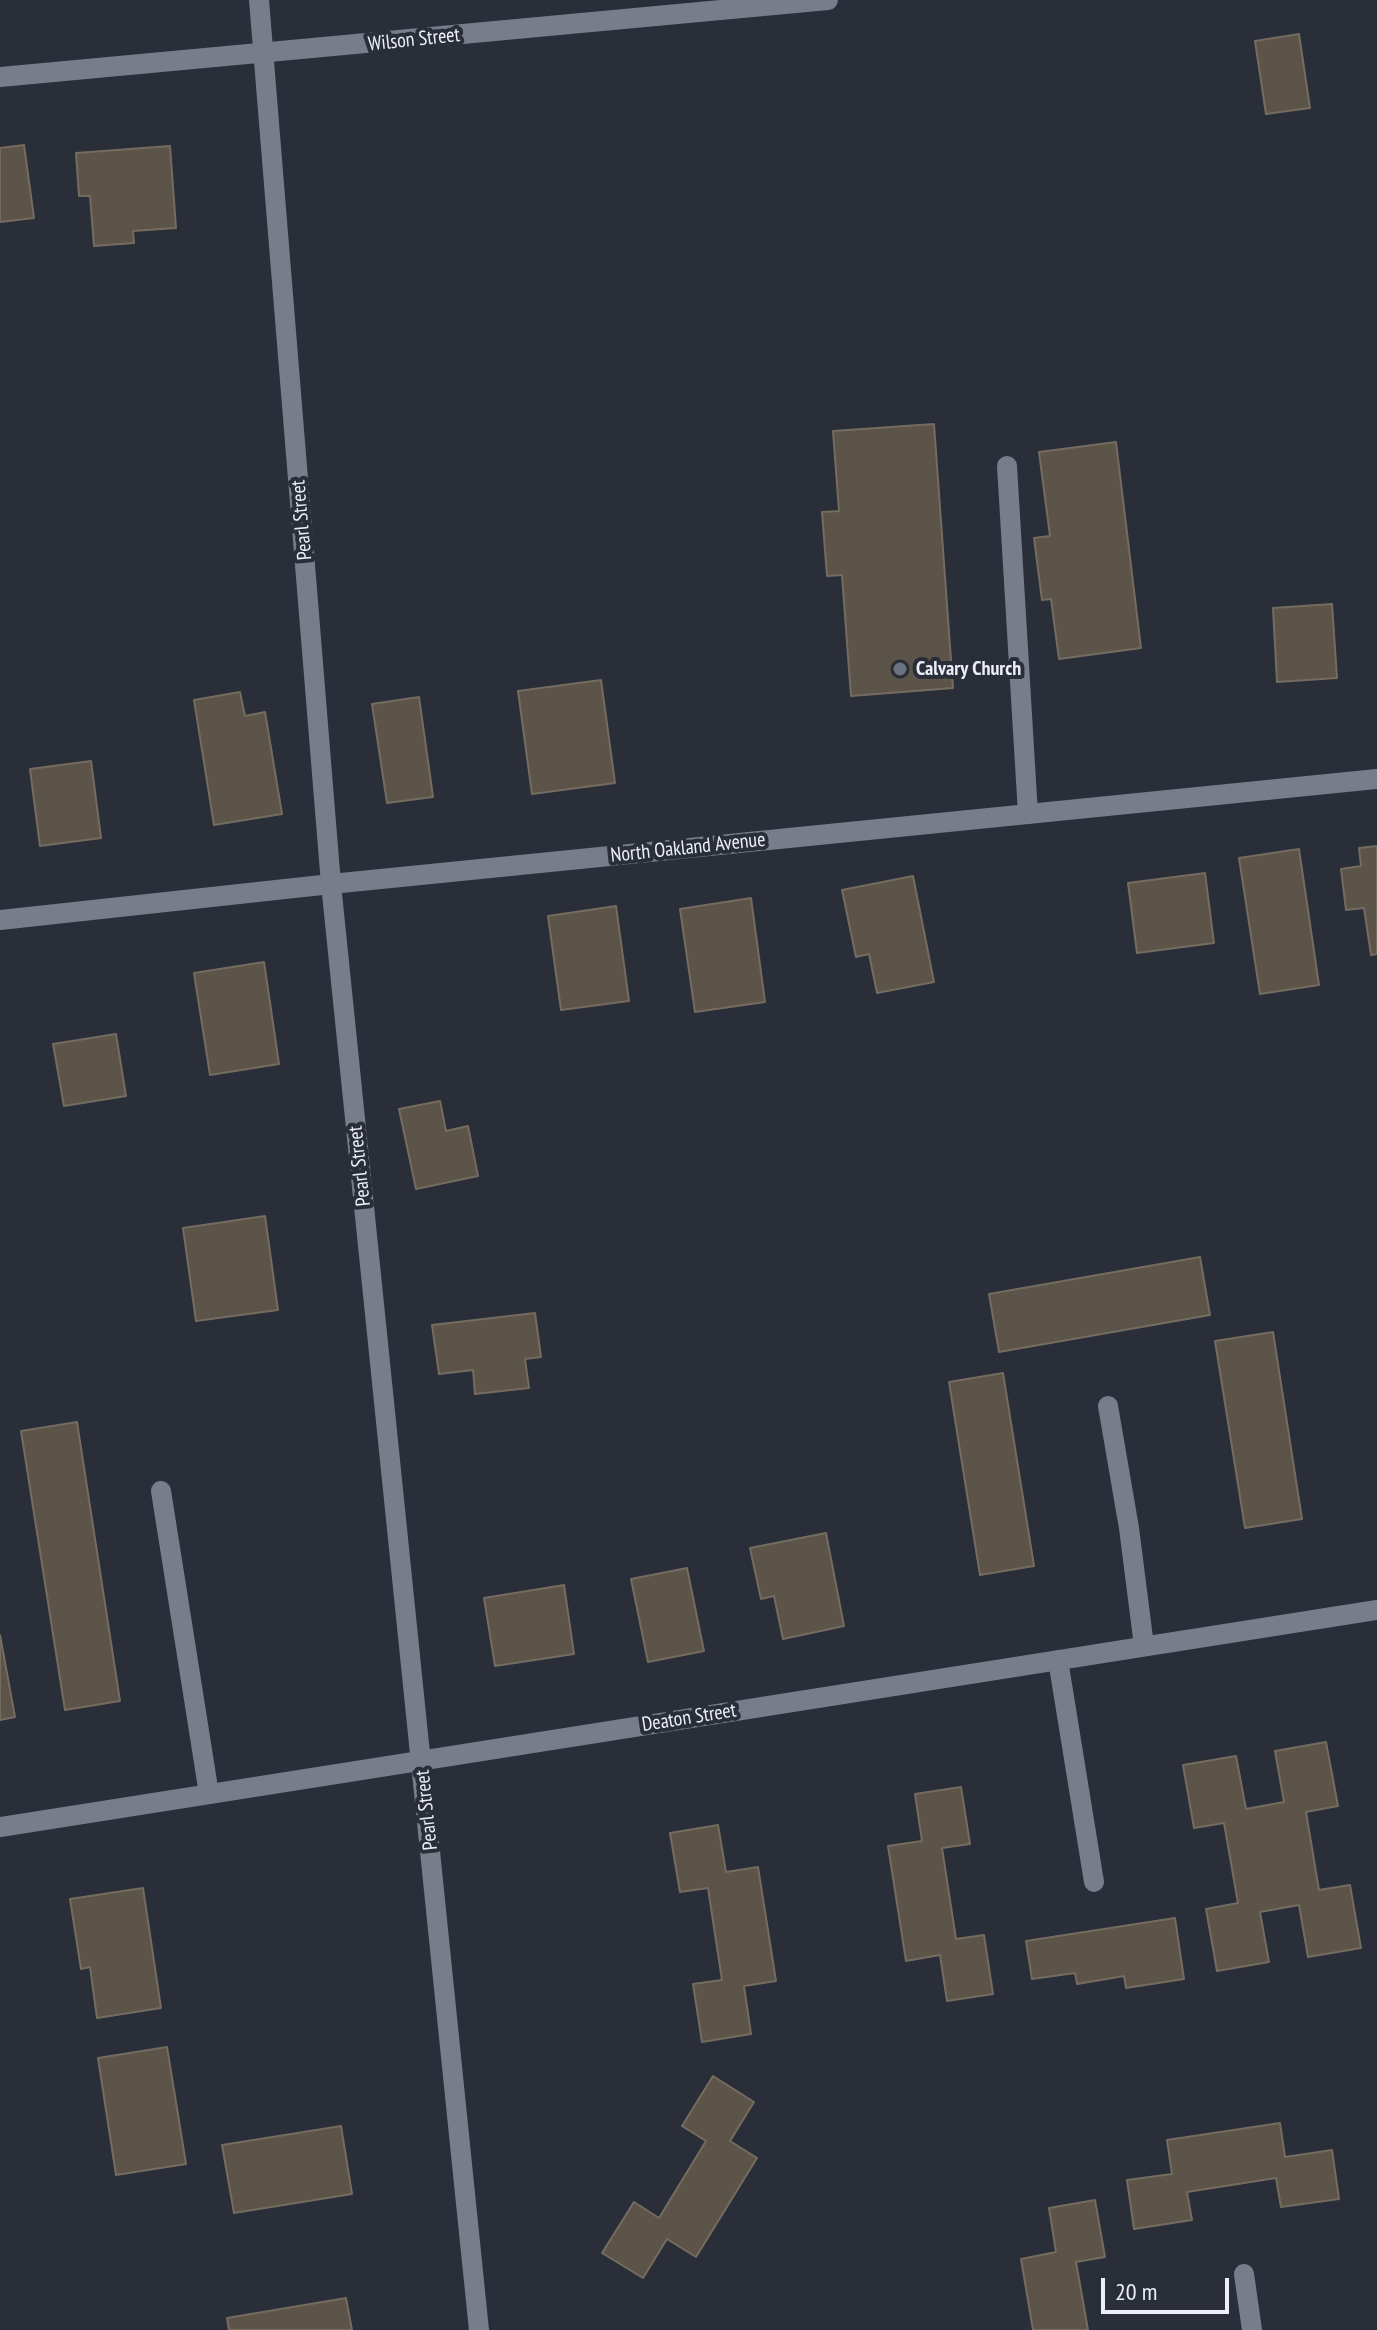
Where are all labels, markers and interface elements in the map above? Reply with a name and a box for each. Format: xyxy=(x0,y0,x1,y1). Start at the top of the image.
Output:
street label: Wilson Street xyxy=(367,23,461,57)
street label: Pearl Street xyxy=(287,479,317,561)
place label: Calvary Church xyxy=(916,657,1021,681)
marker: Calvary Church xyxy=(891,660,909,678)
street label: North Oakland Avenue xyxy=(609,828,767,868)
street label: Pearl Street xyxy=(344,1125,376,1207)
street label: Deaton Street xyxy=(640,1699,738,1737)
street label: Pearl Street xyxy=(411,1769,443,1851)
scale bar xyxy=(1105,2262,1233,2312)
text: 20 m xyxy=(1115,2276,1157,2307)

